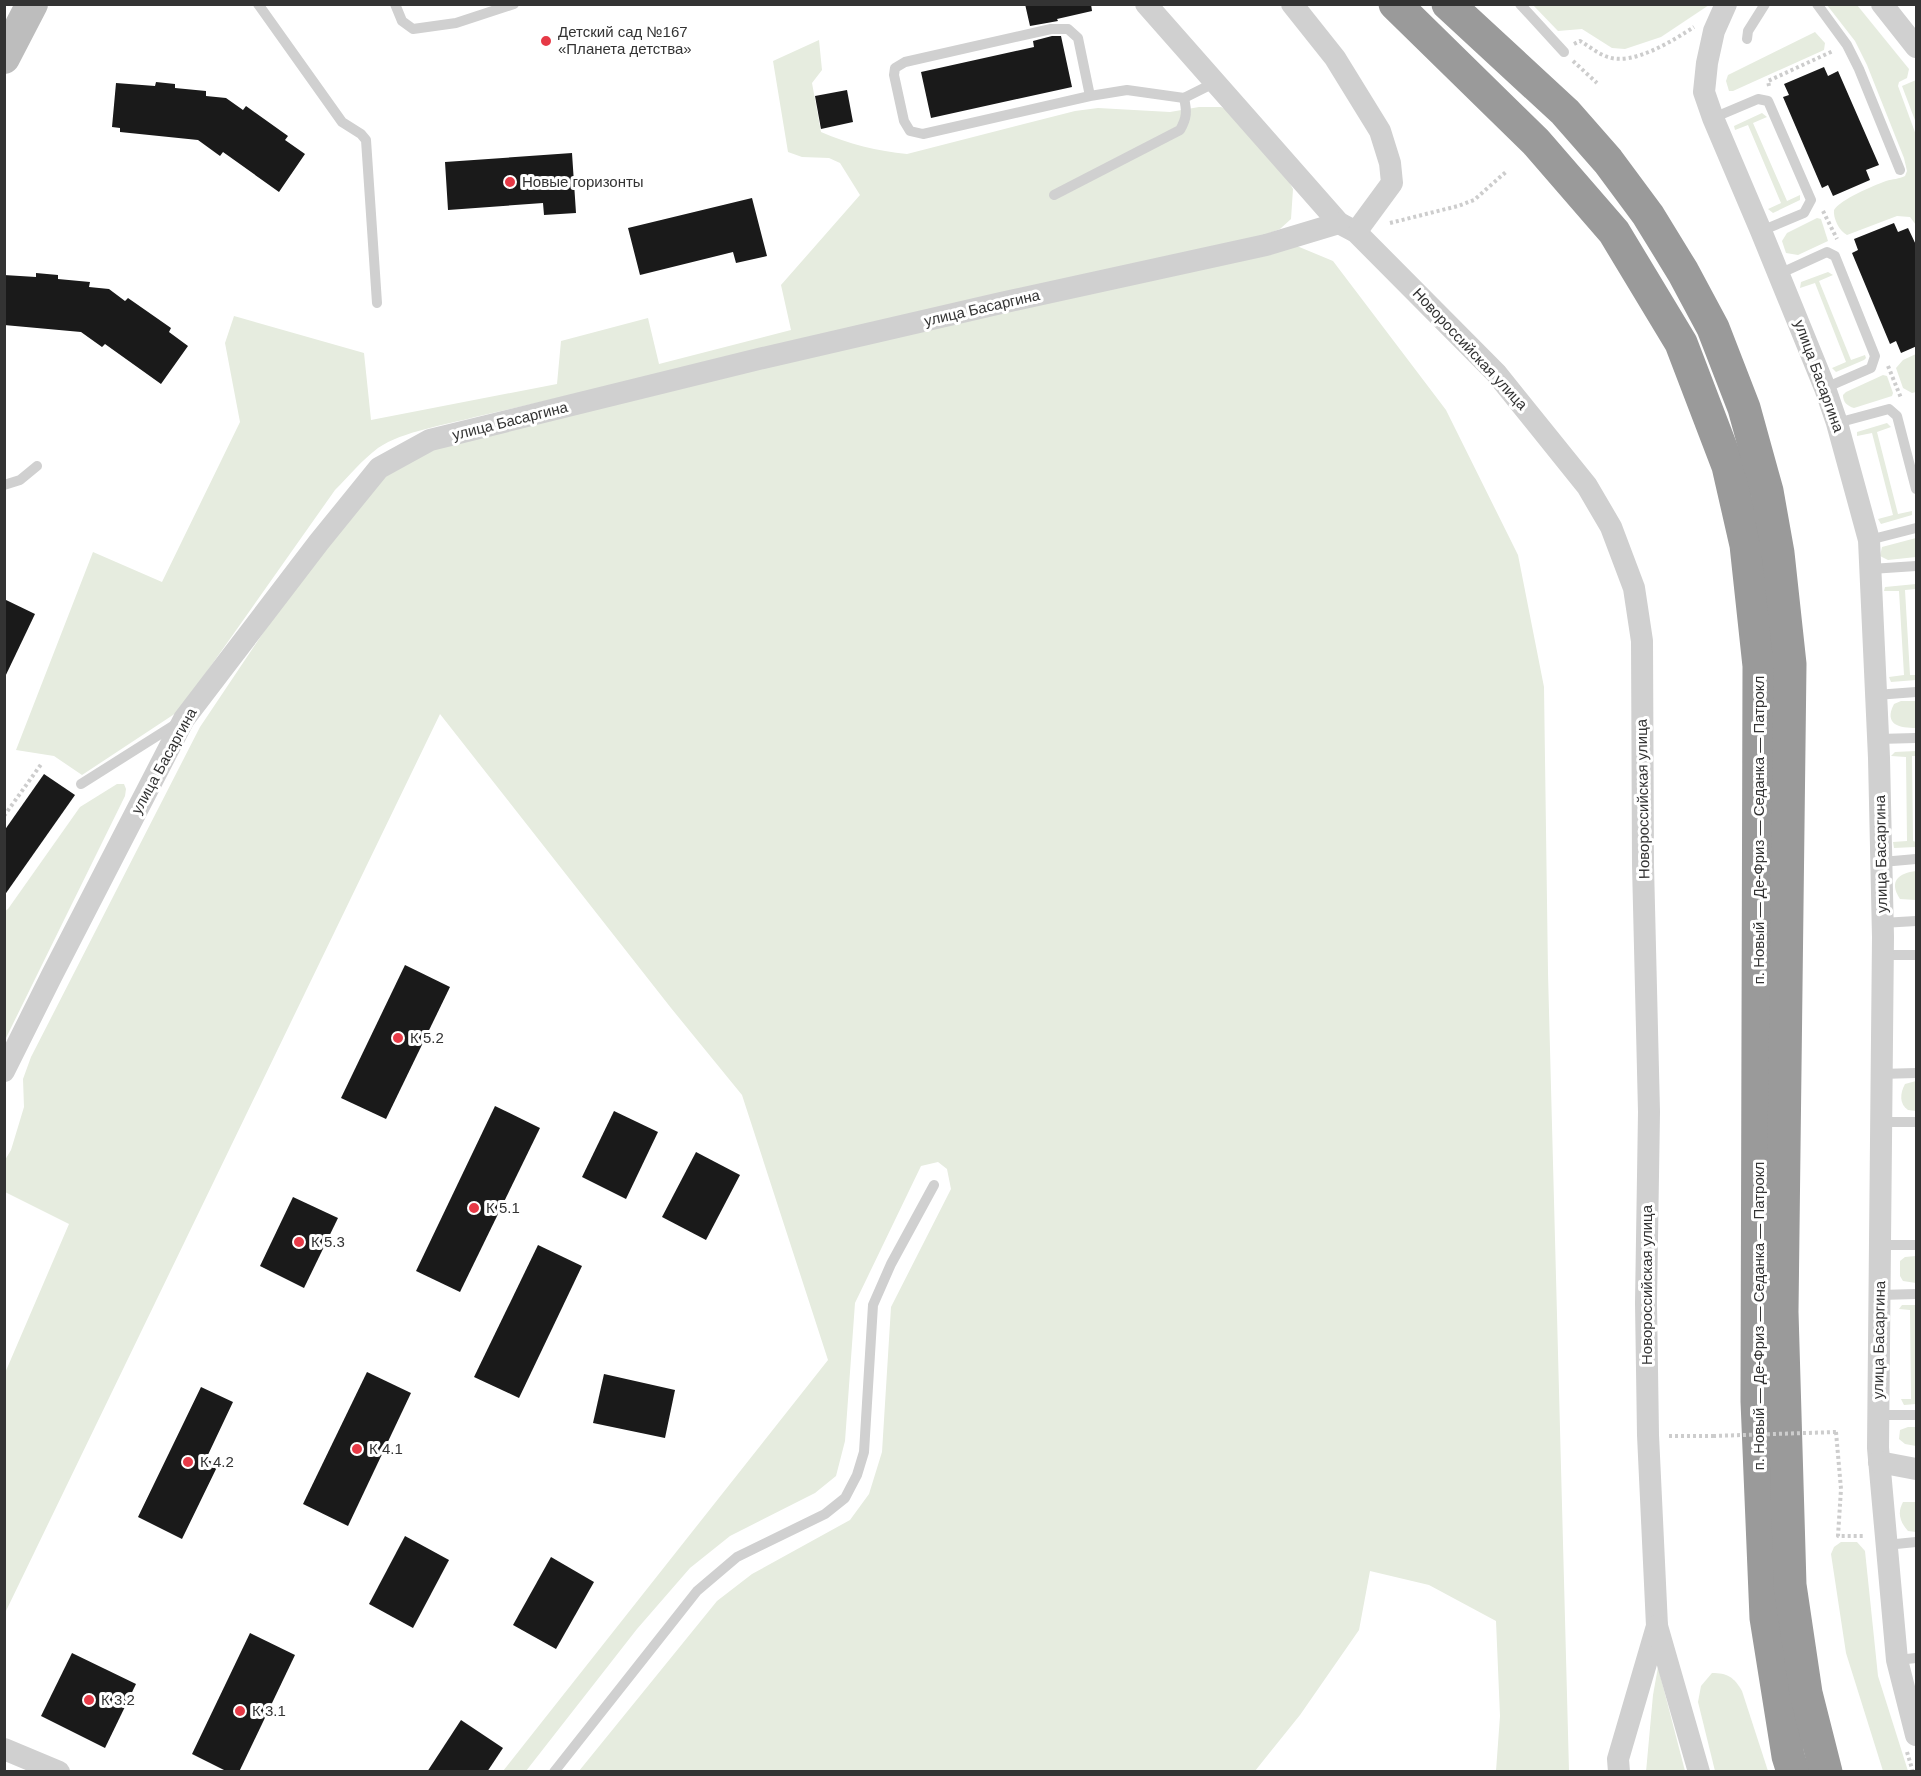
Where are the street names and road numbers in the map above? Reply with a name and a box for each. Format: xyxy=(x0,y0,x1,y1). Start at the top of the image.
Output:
street label: Новороссийская улица xyxy=(1410,284,1532,413)
street label: улица Басаргина xyxy=(922,286,1042,329)
street label: улица Басаргина xyxy=(1791,317,1848,435)
street label: улица Басаргина xyxy=(450,398,570,443)
street label: п. Новый — Де-Фриз — Седанка — Патрокл xyxy=(1750,676,1767,984)
street label: улица Басаргина xyxy=(127,704,200,817)
street label: Новороссийская улица xyxy=(1633,718,1652,879)
street label: улица Басаргина xyxy=(1871,794,1890,913)
street label: п. Новый — Де-Фриз — Седанка — Патрокл xyxy=(1750,1162,1767,1470)
street label: Новороссийская улица xyxy=(1638,1204,1655,1365)
street label: улица Басаргина xyxy=(1869,1280,1888,1399)

